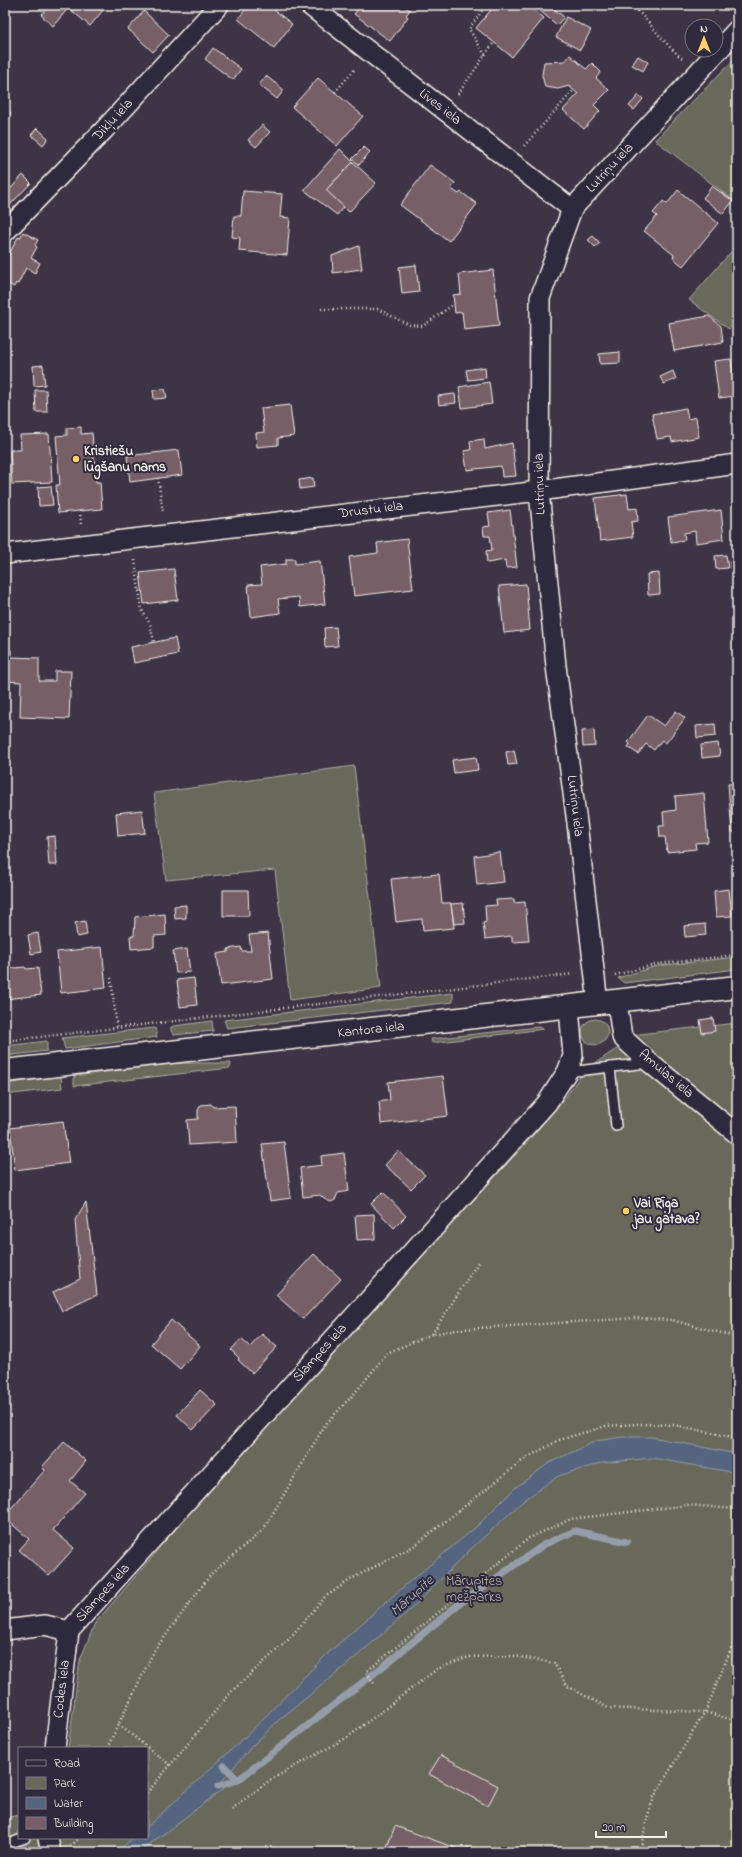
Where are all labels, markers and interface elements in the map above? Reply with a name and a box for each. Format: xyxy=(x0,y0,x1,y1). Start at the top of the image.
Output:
north arrow xyxy=(684,18,724,58)
text: N xyxy=(700,21,708,37)
street label: Līves iela xyxy=(414,84,466,130)
street label: Dikļu iela xyxy=(87,94,138,147)
street label: Lutriņu iela xyxy=(581,138,639,198)
place label: Kristiešu lūgšanu nams xyxy=(84,441,166,480)
street label: Lutriņu iela xyxy=(528,453,552,515)
marker: Kristiešu lūgšanu nams xyxy=(71,454,81,464)
street label: Drustu iela xyxy=(337,496,404,524)
street label: Lutriņu iela xyxy=(561,774,589,838)
street label: Kantora iela xyxy=(336,1016,406,1044)
street label: Amulas iela xyxy=(634,1045,698,1103)
place label: Vai Rīga jau gatava? xyxy=(632,1193,700,1232)
marker: Vai Rīga jau gatava? xyxy=(621,1206,631,1216)
street label: Slampes iela xyxy=(288,1319,352,1387)
street label: Slampes iela xyxy=(71,1559,135,1627)
water label: Mārupīte xyxy=(385,1569,440,1622)
park label: Mārupītes mežparks xyxy=(446,1571,502,1608)
street label: Codes iela xyxy=(48,1659,76,1719)
legend xyxy=(18,1747,148,1839)
text: Road xyxy=(54,1755,80,1773)
text: Park xyxy=(54,1775,76,1793)
text: Water xyxy=(54,1795,83,1813)
scale bar xyxy=(596,1813,666,1839)
text: Building xyxy=(53,1815,93,1834)
text: 20 m xyxy=(602,1819,625,1837)

